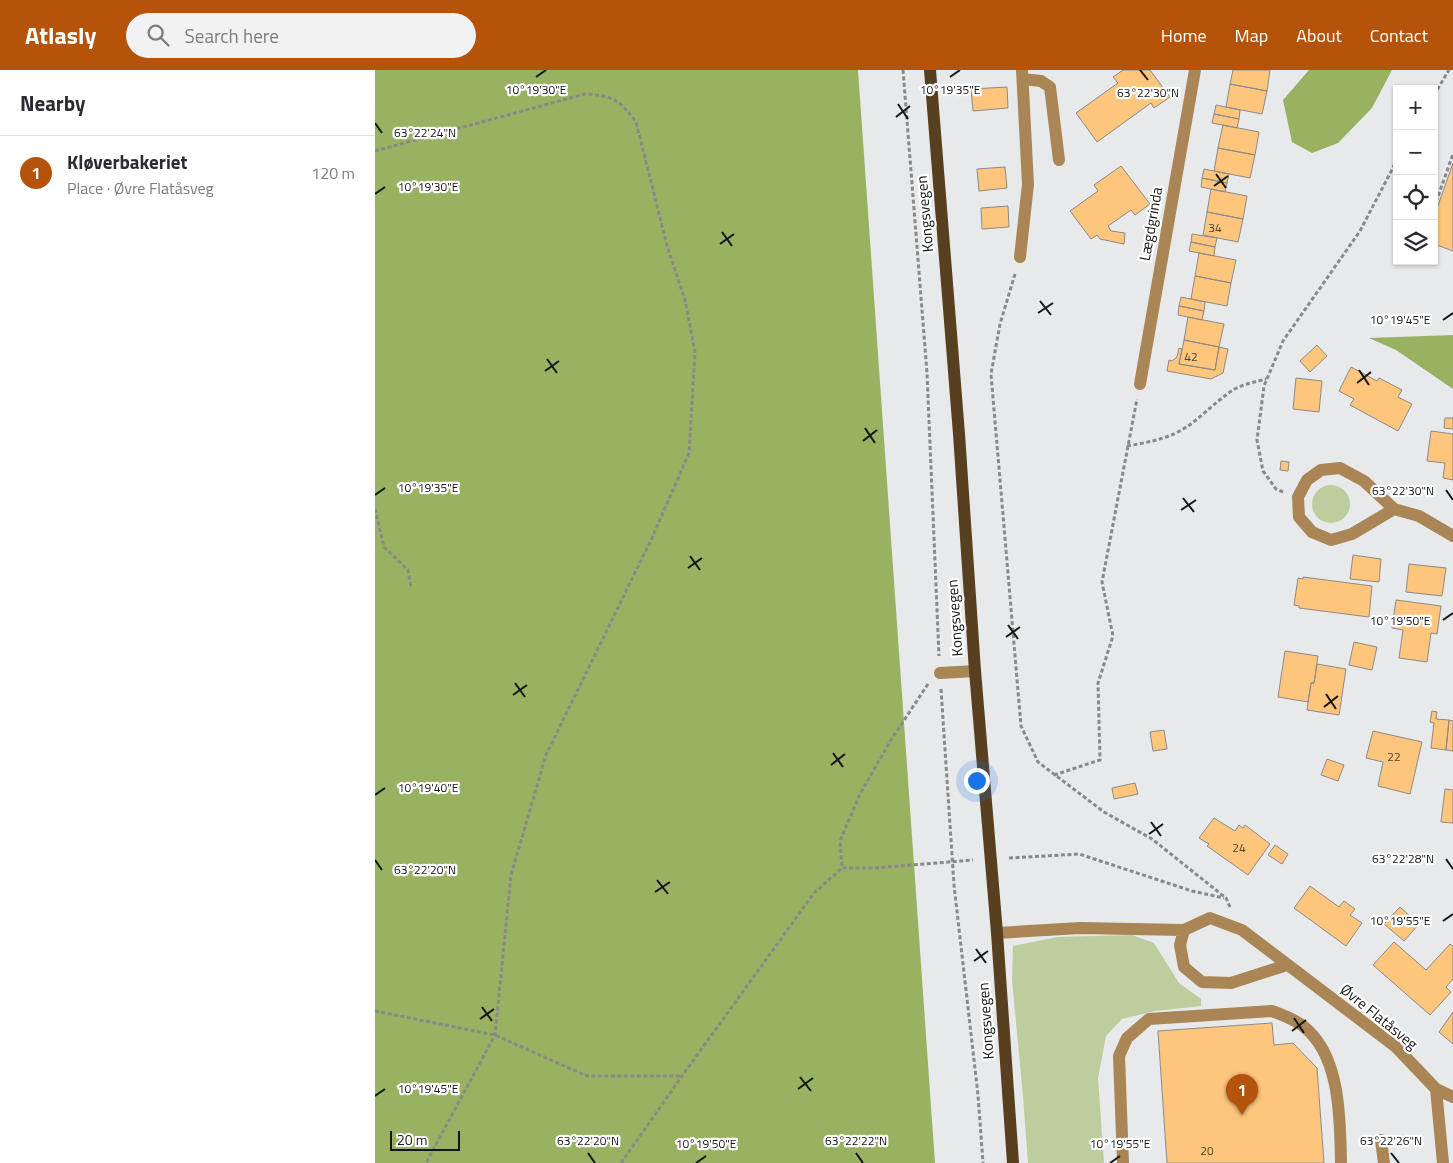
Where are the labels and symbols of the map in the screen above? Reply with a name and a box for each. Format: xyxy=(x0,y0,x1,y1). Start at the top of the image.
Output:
text: 10°19'30"E xyxy=(506,80,567,99)
text: 10°19'35"E xyxy=(920,80,981,99)
text: 63°22'30"N xyxy=(1117,83,1179,102)
text: 63°22'24"N xyxy=(394,123,456,142)
street label: Kongsvegen xyxy=(910,175,939,253)
text: 10°19'30"E xyxy=(398,177,459,196)
street label: Lægdgrinda xyxy=(1133,185,1168,263)
house number: 34 xyxy=(1208,218,1222,237)
text: 10°19'45"E xyxy=(1370,310,1431,329)
house number: 42 xyxy=(1184,347,1198,366)
text: 10°19'35"E xyxy=(398,478,459,497)
text: 63°22'30"N xyxy=(1372,481,1434,500)
street label: Kongsvegen xyxy=(940,579,969,657)
text: 10°19'50"E xyxy=(1370,611,1431,630)
house number: 22 xyxy=(1387,747,1401,766)
your location xyxy=(964,768,990,794)
text: 10°19'40"E xyxy=(398,778,459,797)
house number: 24 xyxy=(1232,838,1246,857)
text: 63°22'28"N xyxy=(1372,849,1434,868)
text: 63°22'20"N xyxy=(394,860,456,879)
text: 10°19'55"E xyxy=(1370,911,1431,930)
street label: Øvre Flatåsveg xyxy=(1336,978,1423,1055)
street label: Kongsvegen xyxy=(971,982,1000,1060)
pin: 1 xyxy=(1226,1074,1258,1115)
text: 10°19'45"E xyxy=(398,1079,459,1098)
scale bar xyxy=(390,1128,460,1151)
text: 63°22'20"N xyxy=(557,1131,619,1150)
text: 63°22'22"N xyxy=(825,1131,887,1150)
text: 63°22'26"N xyxy=(1360,1131,1422,1150)
text: 10°19'50"E xyxy=(676,1134,737,1153)
text: 10°19'55"E xyxy=(1090,1134,1151,1153)
house number: 20 xyxy=(1200,1141,1214,1160)

